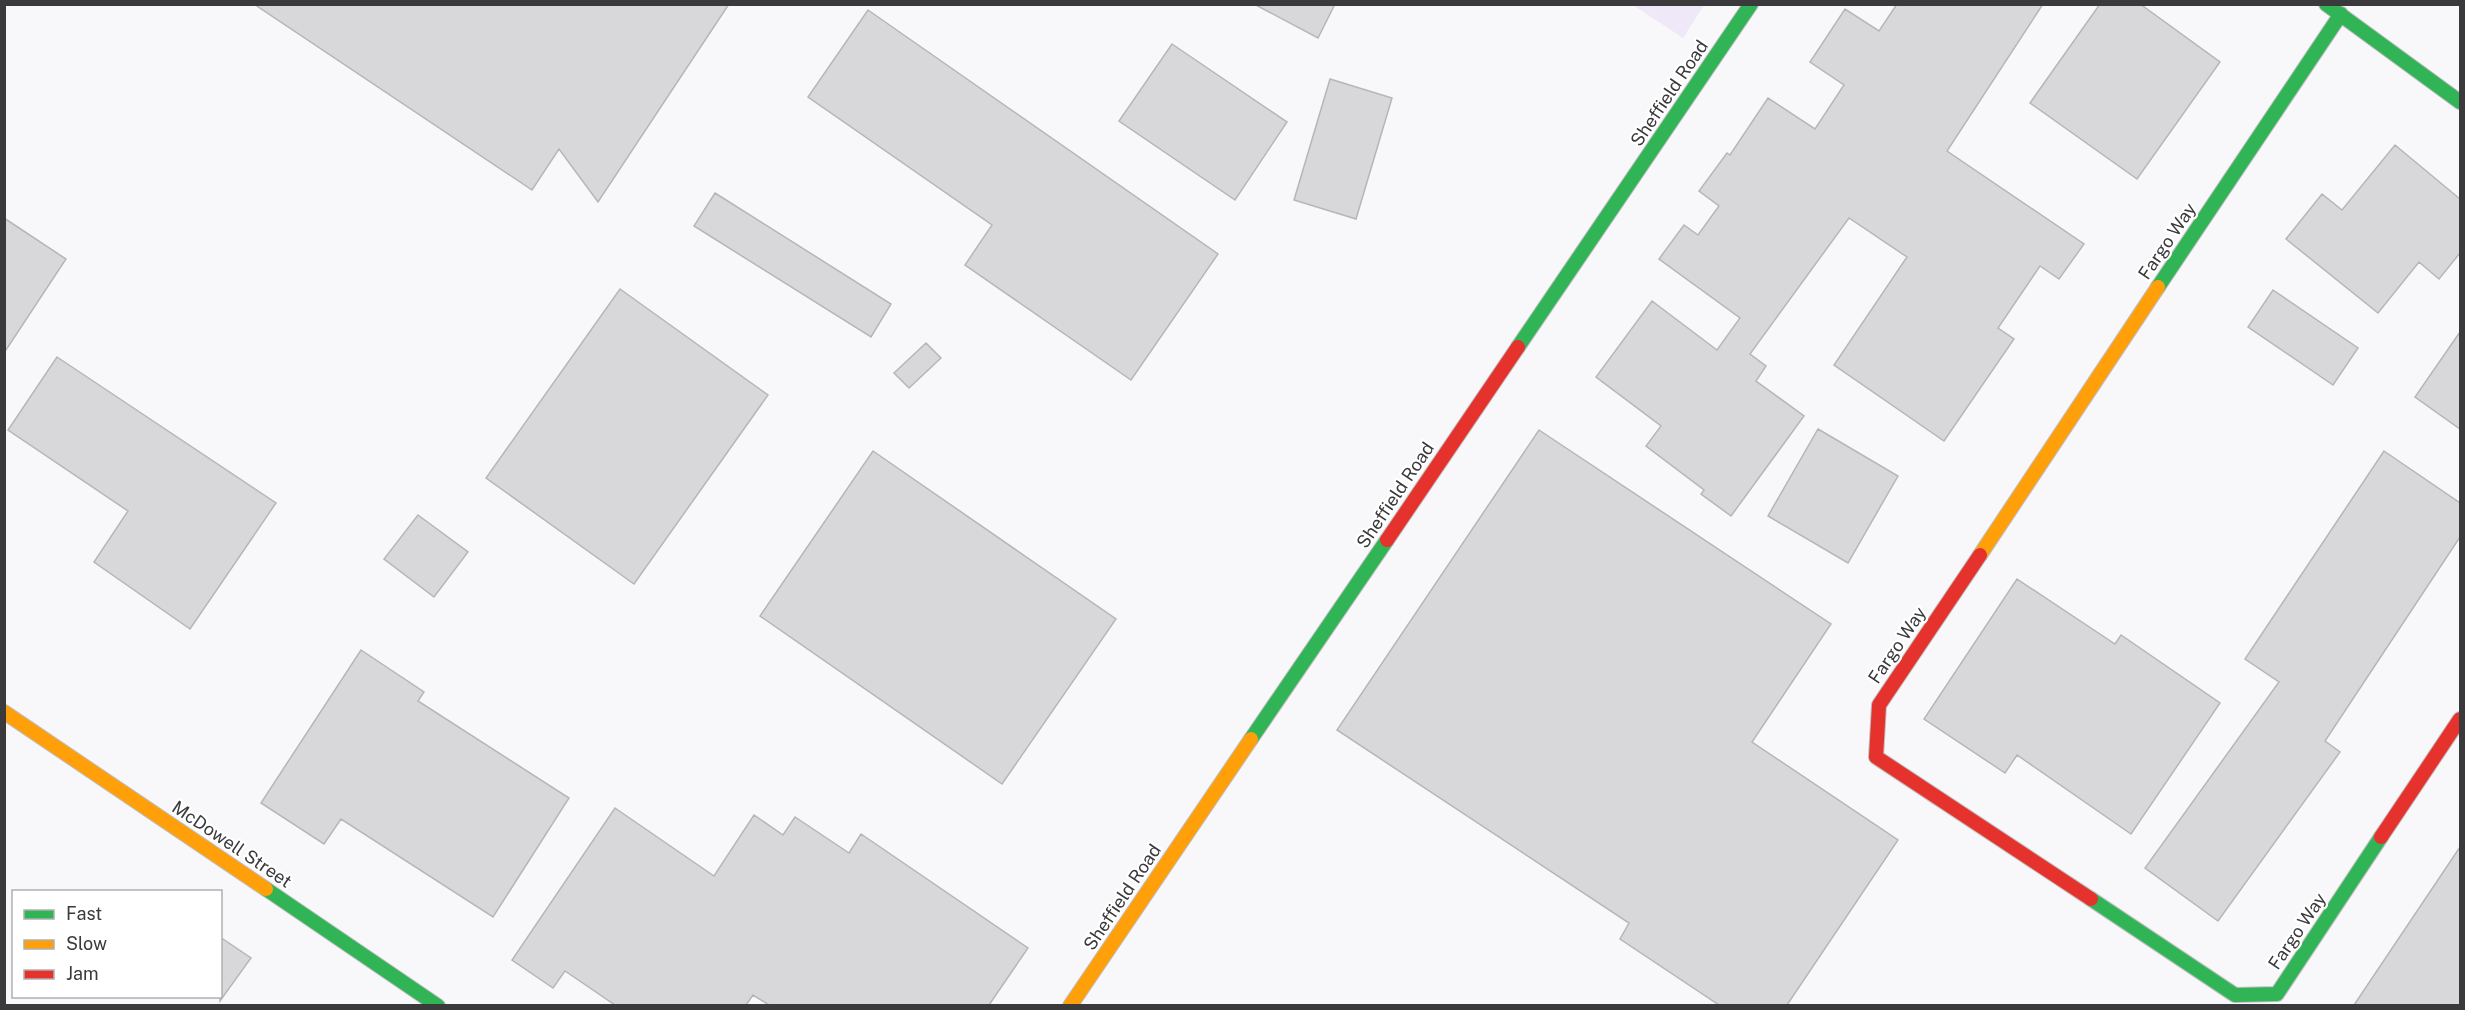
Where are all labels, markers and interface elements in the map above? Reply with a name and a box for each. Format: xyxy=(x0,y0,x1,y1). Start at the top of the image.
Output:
street label: Sheffield Road xyxy=(1626,36,1712,150)
street label: Fargo Way xyxy=(2134,198,2200,283)
street label: Sheffield Road xyxy=(1352,438,1438,552)
street label: Fargo Way xyxy=(1864,602,1930,687)
street label: McDowell Street xyxy=(168,796,296,892)
street label: Sheffield Road xyxy=(1079,840,1165,954)
street label: Fargo Way xyxy=(2264,888,2330,973)
legend xyxy=(12,890,222,998)
text: Fast xyxy=(66,903,102,924)
text: Slow xyxy=(66,933,107,954)
text: Jam xyxy=(66,963,99,984)

